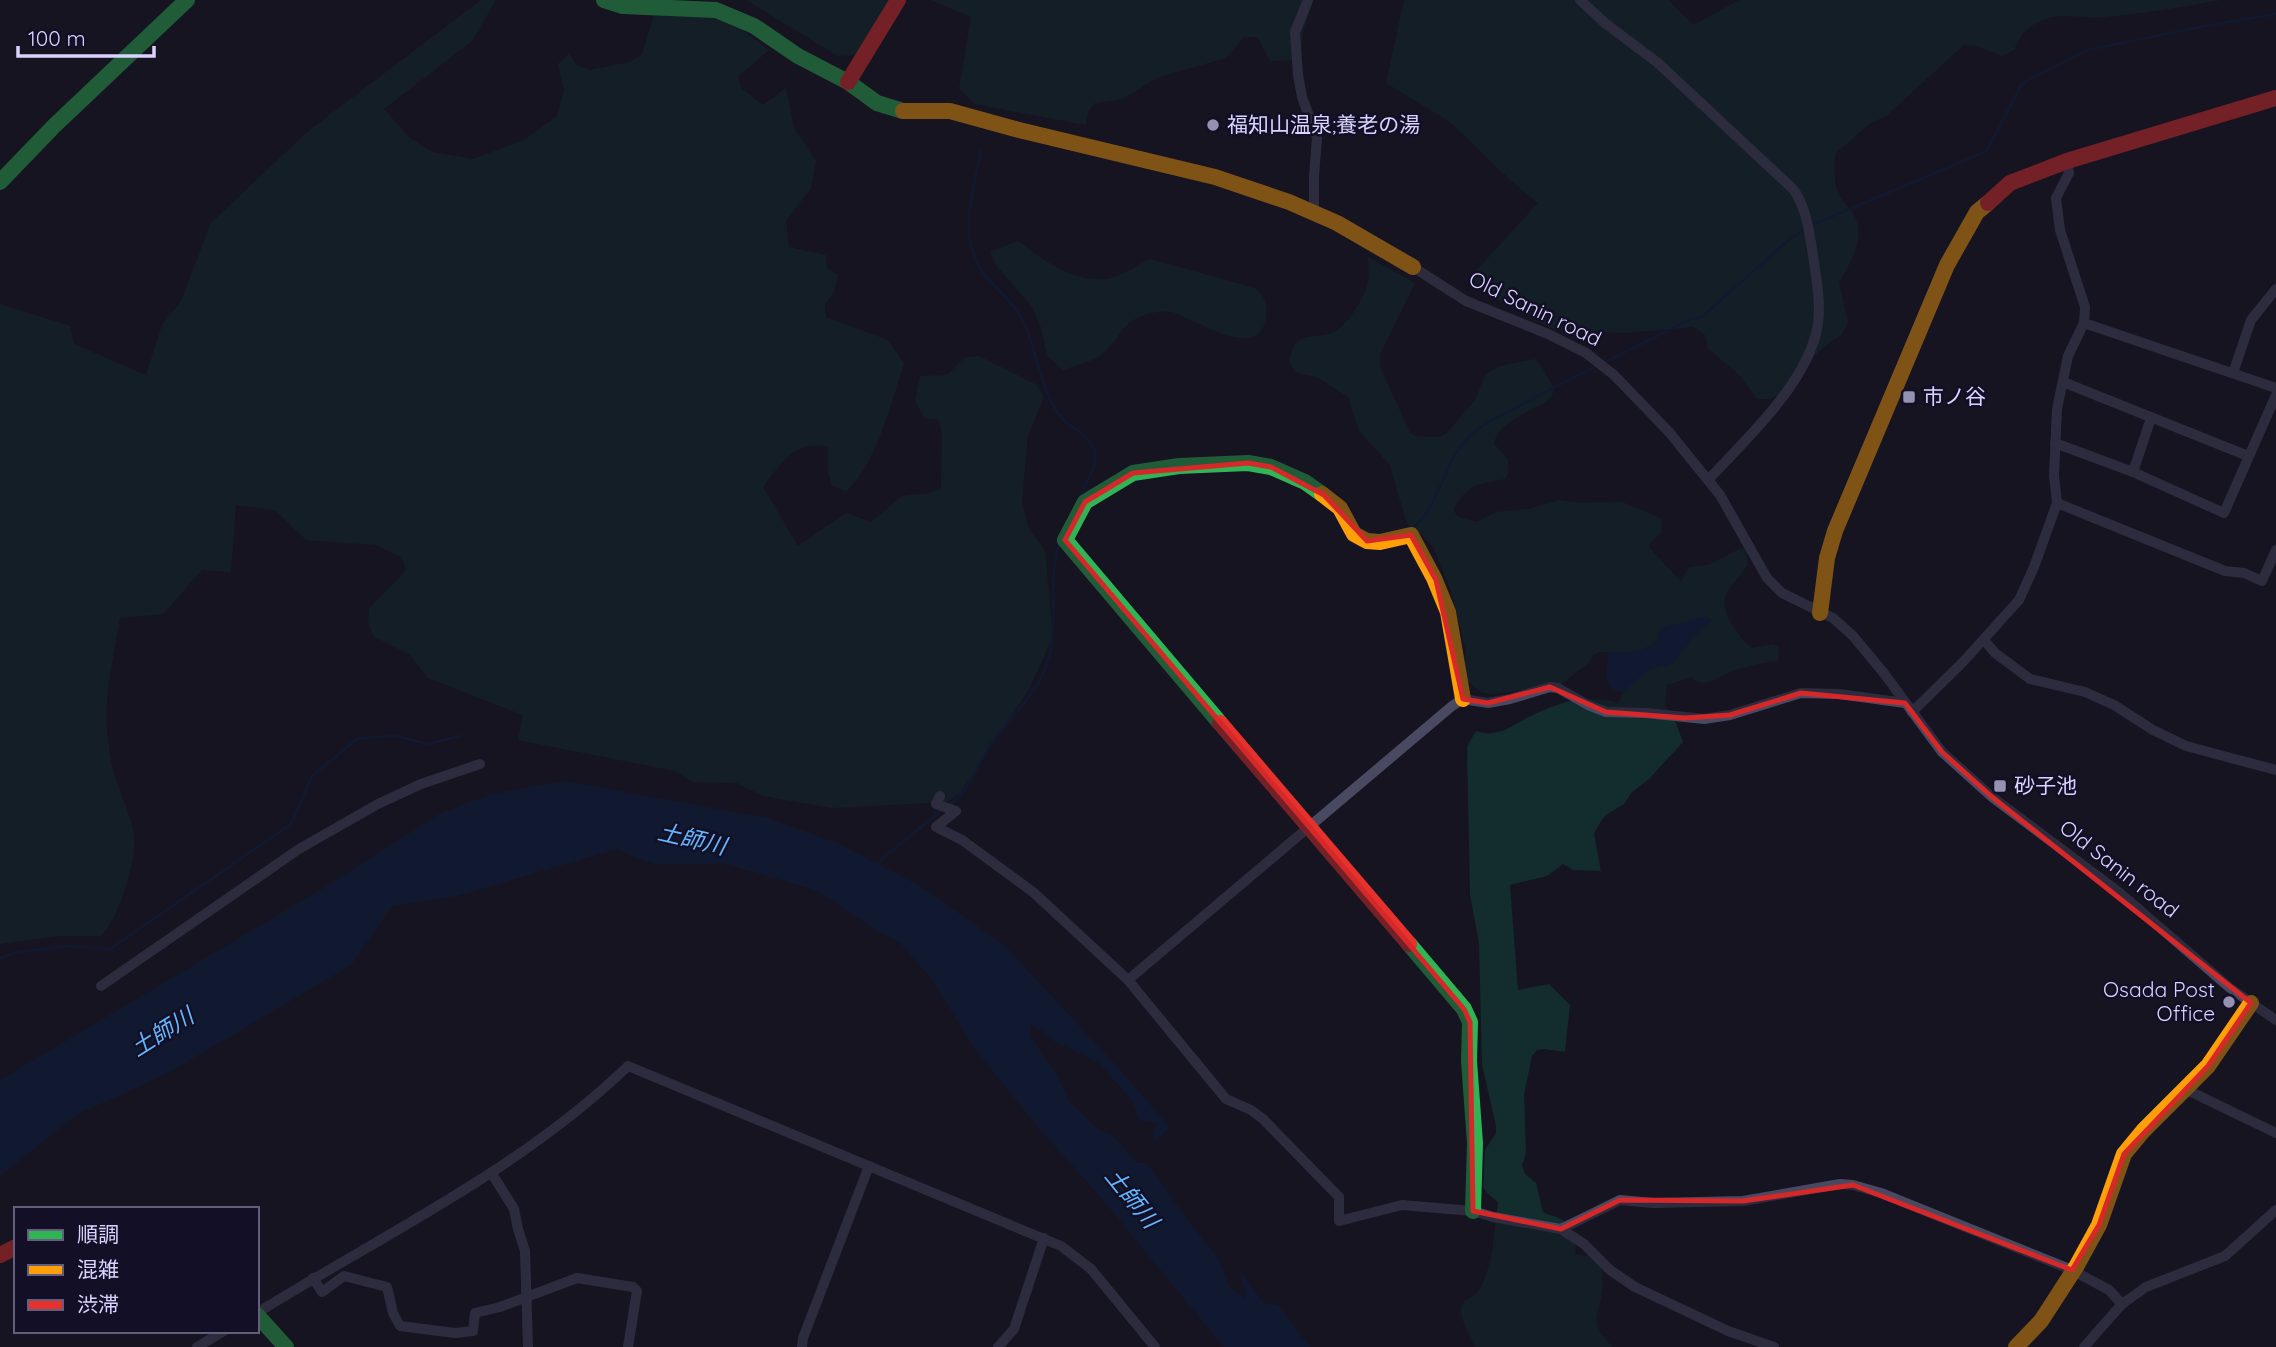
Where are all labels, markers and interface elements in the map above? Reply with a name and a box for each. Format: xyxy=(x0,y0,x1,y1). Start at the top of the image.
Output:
scale bar xyxy=(18,14,154,58)
text: 100 m xyxy=(28,25,86,51)
place label: 福知山温泉;養老の湯 xyxy=(1227,111,1420,137)
marker: 福知山温泉;養老の湯 xyxy=(1205,117,1221,133)
street label: Old Sanin road xyxy=(1465,265,1606,351)
place label: 市ノ谷 xyxy=(1923,383,1986,409)
marker: 市ノ谷 xyxy=(1901,389,1917,405)
place label: 砂子池 xyxy=(2014,772,2077,798)
marker: 砂子池 xyxy=(1992,778,2008,794)
street label: Old Sanin road xyxy=(2055,814,2184,923)
water label: 土師川 xyxy=(655,817,732,861)
place label: Osada Post Office xyxy=(2103,976,2215,1026)
marker: Osada Post Office xyxy=(2221,994,2237,1010)
water label: 土師川 xyxy=(125,999,201,1062)
water label: 土師川 xyxy=(1099,1162,1167,1236)
legend xyxy=(14,1207,259,1333)
text: 順調 xyxy=(77,1221,119,1247)
text: 混雑 xyxy=(77,1256,119,1282)
text: 渋滞 xyxy=(77,1291,119,1317)

